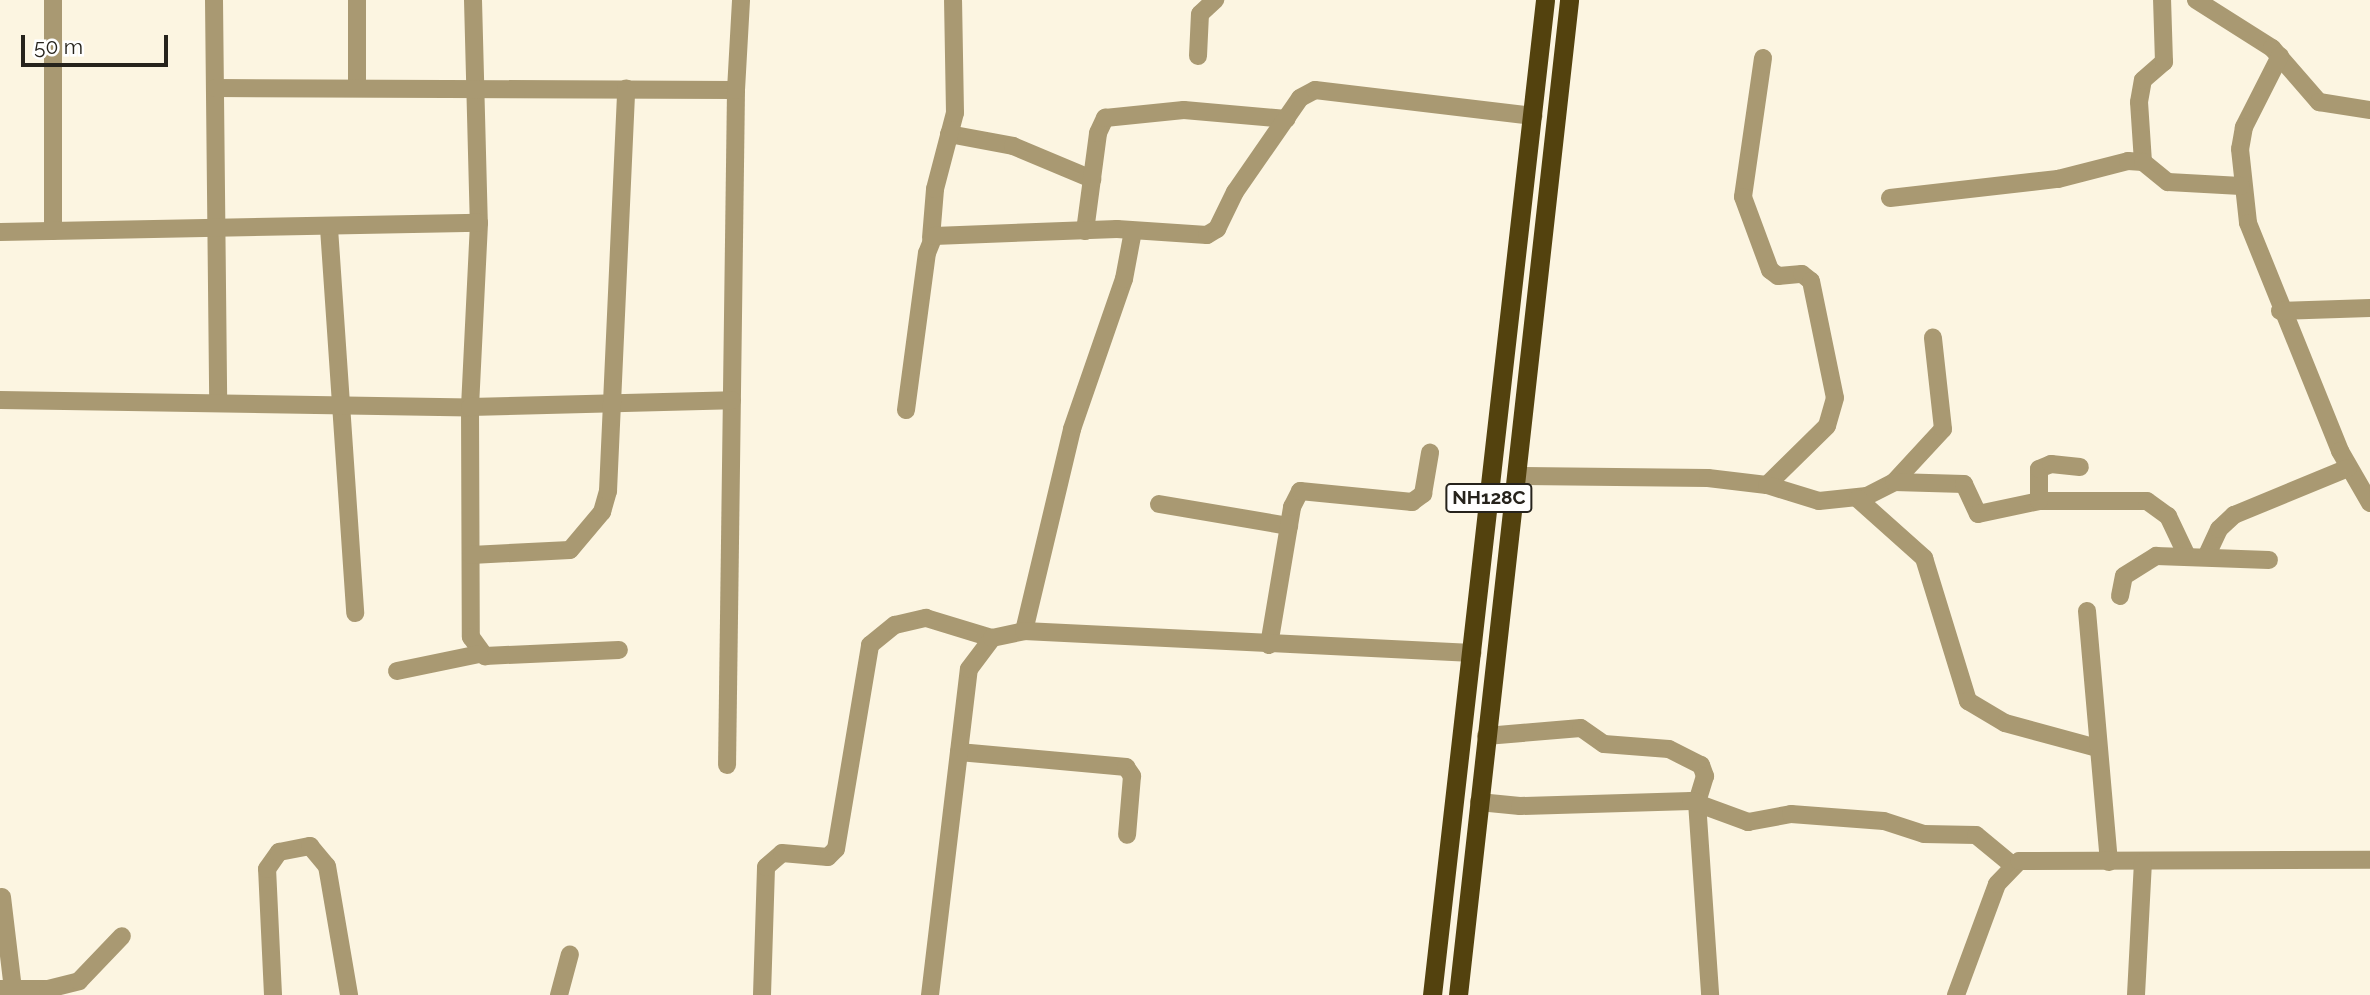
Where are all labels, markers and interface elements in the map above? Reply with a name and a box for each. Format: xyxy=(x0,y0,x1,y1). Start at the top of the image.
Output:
scale bar xyxy=(24,21,172,65)
text: 50 m xyxy=(34,34,83,59)
road number: NH128C xyxy=(1445,482,1533,513)

